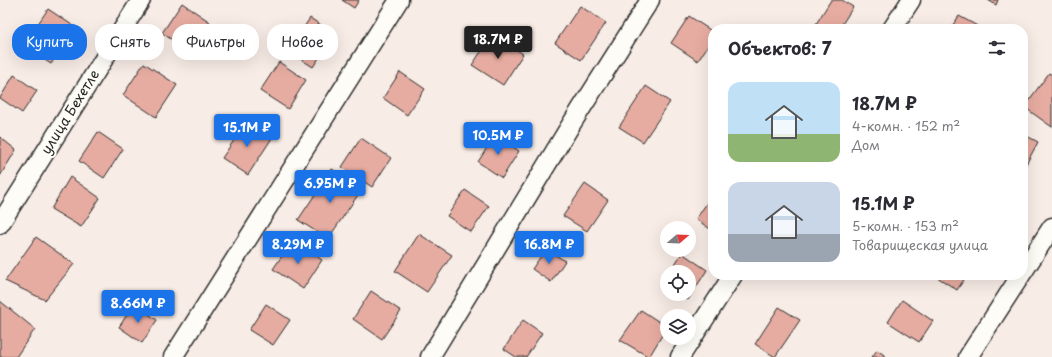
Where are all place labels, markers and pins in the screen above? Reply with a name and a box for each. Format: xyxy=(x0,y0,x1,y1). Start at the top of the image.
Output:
pin: 18.7M ₽ xyxy=(461,26,535,60)
pin: 15.1M ₽ xyxy=(210,114,284,148)
pin: 10.5M ₽ xyxy=(461,122,535,156)
pin: 6.95M ₽ xyxy=(293,170,367,204)
pin: 8.29M ₽ xyxy=(261,231,335,265)
pin: 16.8M ₽ xyxy=(512,231,586,265)
pin: 8.66M ₽ xyxy=(101,290,175,324)

